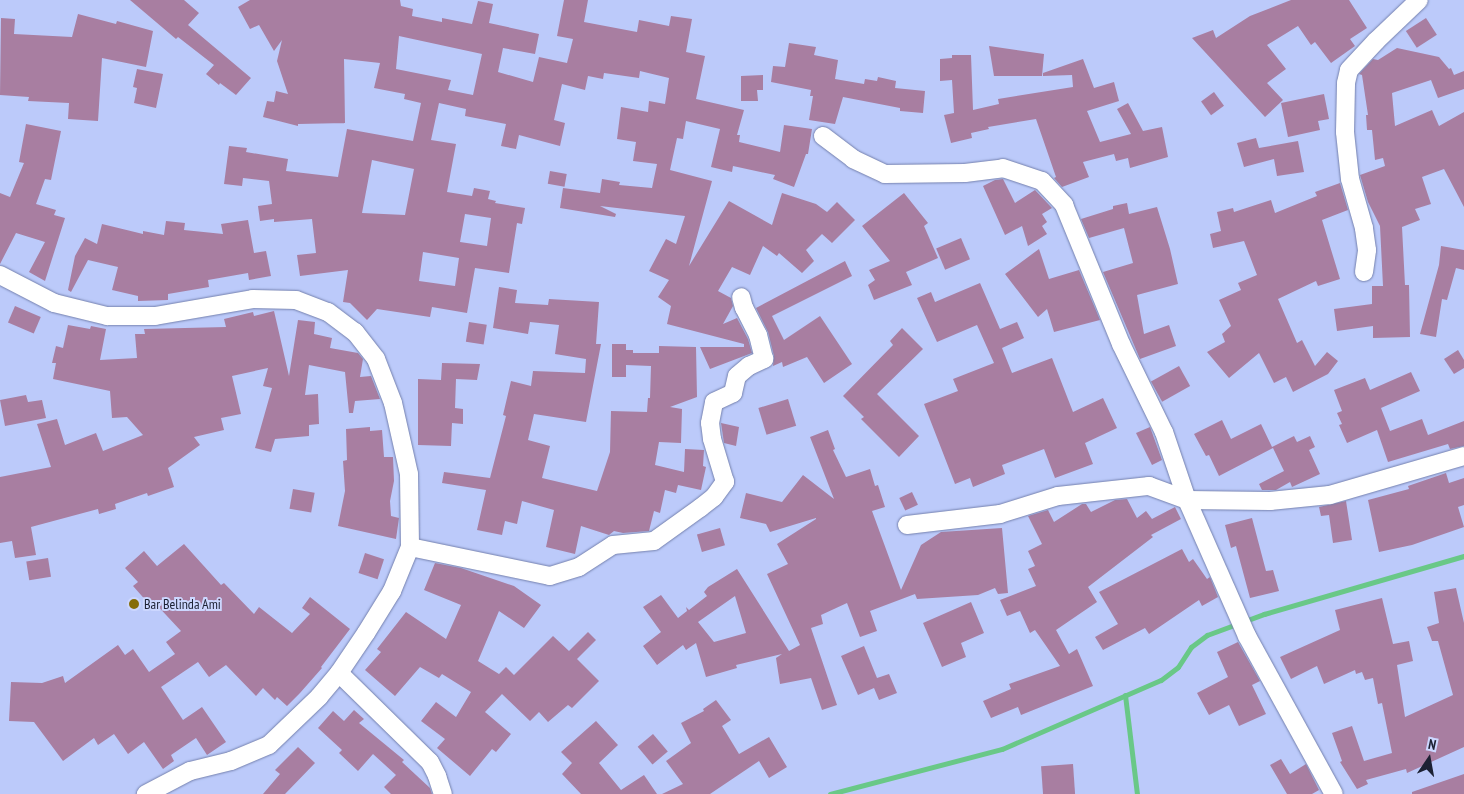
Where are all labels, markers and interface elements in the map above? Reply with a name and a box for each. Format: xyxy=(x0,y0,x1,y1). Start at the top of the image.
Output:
place label: Bar Belinda Ami xyxy=(144,596,221,612)
marker: Bar Belinda Ami xyxy=(128,598,140,610)
north arrow xyxy=(1404,734,1454,784)
text: N xyxy=(1427,735,1438,754)

